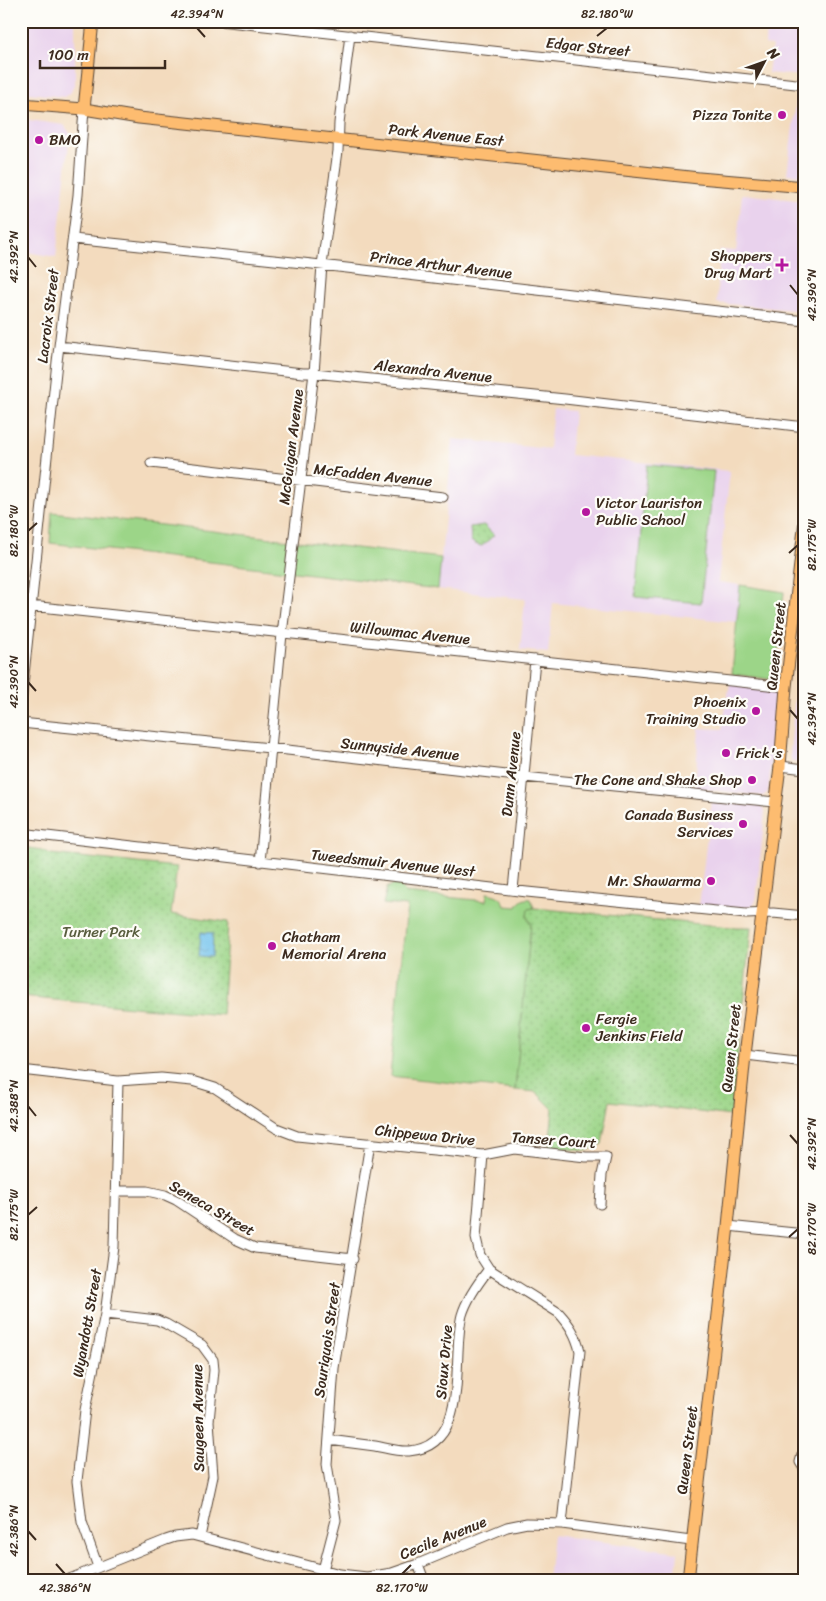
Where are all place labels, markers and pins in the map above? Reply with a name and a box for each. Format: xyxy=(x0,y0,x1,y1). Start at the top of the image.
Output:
place label: Pizza Tonite xyxy=(692,102,772,128)
marker: Pizza Tonite xyxy=(776,109,788,121)
place label: BMO xyxy=(49,127,81,153)
marker: BMO xyxy=(33,134,45,146)
place label: Shoppers Drug Mart xyxy=(704,243,772,286)
marker: Shoppers Drug Mart xyxy=(776,259,788,271)
place label: Victor Lauriston Public School xyxy=(596,490,702,533)
marker: Victor Lauriston Public School xyxy=(580,506,592,518)
place label: Phoenix Training Studio xyxy=(646,689,747,732)
marker: Phoenix Training Studio xyxy=(750,705,762,717)
place label: Frick's xyxy=(736,740,783,766)
marker: Frick's xyxy=(720,747,732,759)
place label: The Cone and Shake Shop xyxy=(574,767,742,793)
marker: The Cone and Shake Shop xyxy=(746,774,758,786)
place label: Canada Business Services xyxy=(625,802,734,845)
marker: Canada Business Services xyxy=(737,818,749,830)
place label: Mr. Shawarma xyxy=(607,868,701,894)
marker: Mr. Shawarma xyxy=(705,875,717,887)
place label: Chatham Memorial Arena xyxy=(282,924,387,967)
marker: Chatham Memorial Arena xyxy=(266,940,278,952)
place label: Fergie Jenkins Field xyxy=(595,1006,683,1049)
marker: Fergie Jenkins Field xyxy=(580,1022,592,1034)

